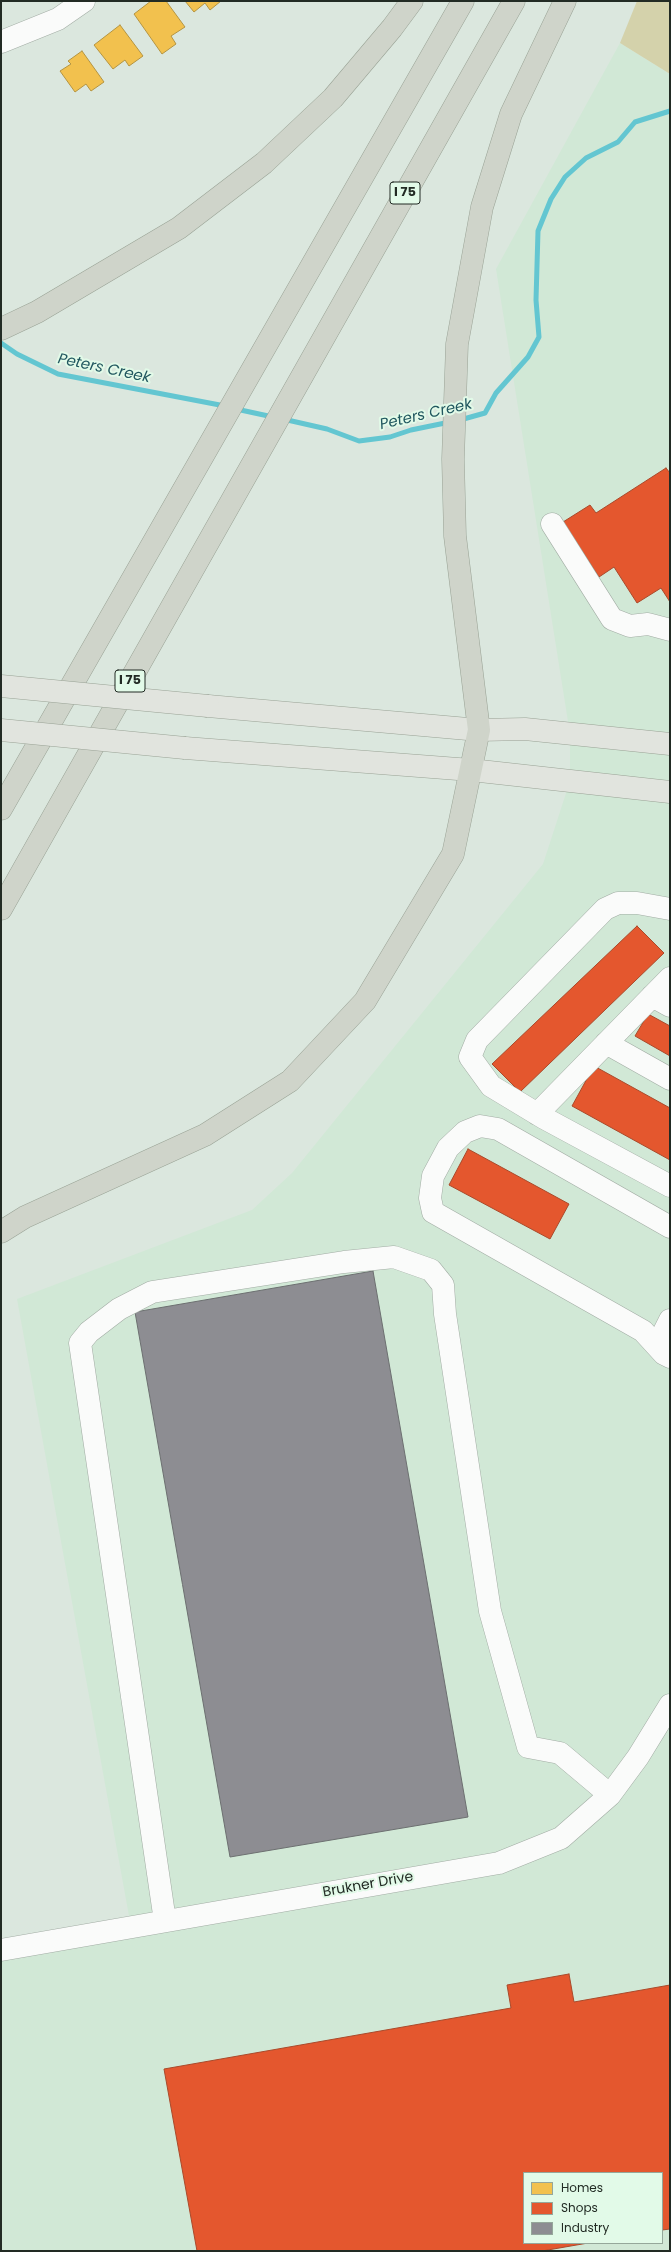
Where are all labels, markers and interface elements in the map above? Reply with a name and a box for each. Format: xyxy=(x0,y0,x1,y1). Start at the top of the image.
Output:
road number: I 75 xyxy=(390,182,420,204)
water label: Peters Creek xyxy=(56,350,152,388)
water label: Peters Creek xyxy=(378,396,474,434)
road number: I 75 xyxy=(115,670,145,692)
street label: Brukner Drive xyxy=(321,1869,415,1901)
legend xyxy=(523,2172,663,2244)
text: Homes xyxy=(561,2179,603,2196)
text: Shops xyxy=(561,2199,598,2216)
text: Industry xyxy=(561,2219,609,2236)

